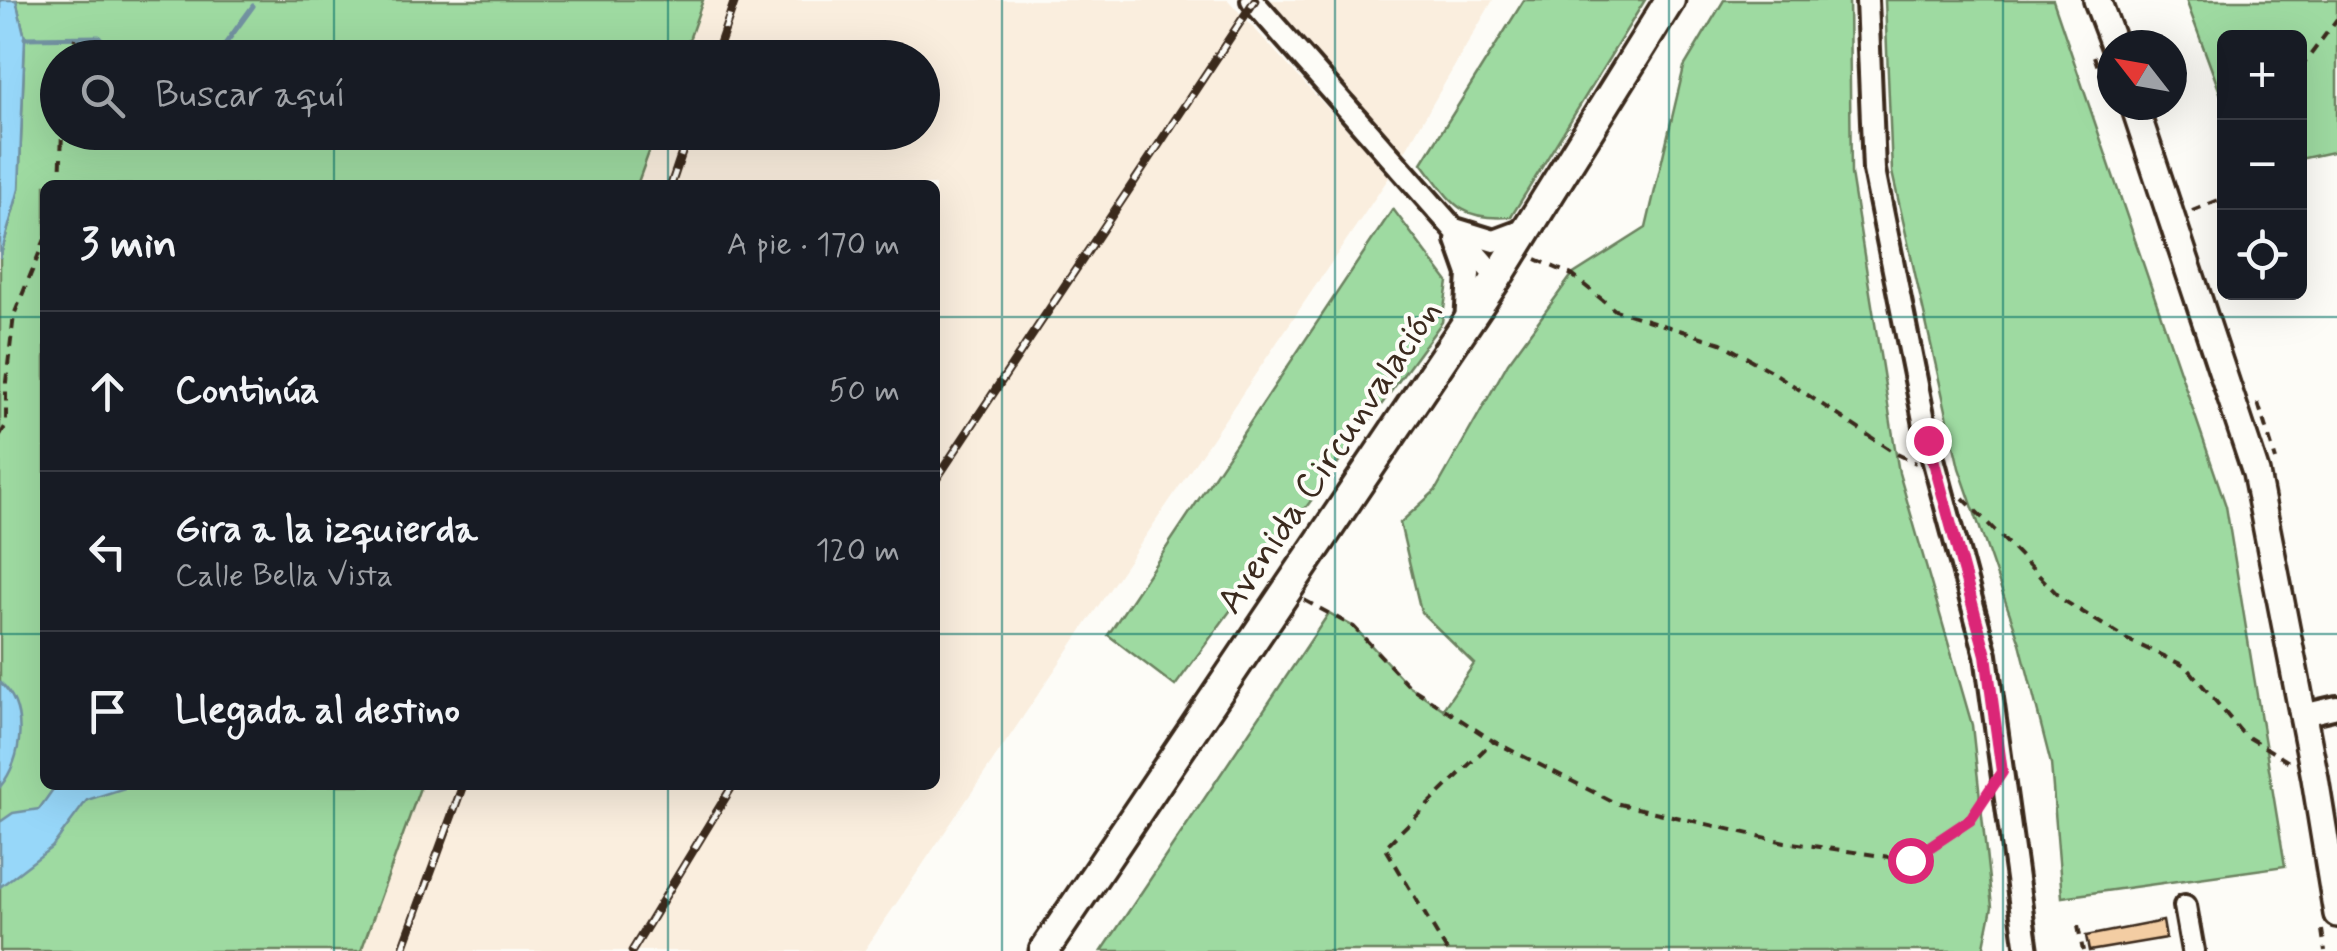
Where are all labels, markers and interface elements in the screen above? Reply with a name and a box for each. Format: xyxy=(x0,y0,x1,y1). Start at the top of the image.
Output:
north arrow xyxy=(2097,30,2187,120)
map controls xyxy=(2217,30,2307,300)
button: + xyxy=(2217,30,2307,120)
search box xyxy=(40,40,940,150)
icon: search xyxy=(75,68,130,123)
text: Buscar aquí xyxy=(155,71,346,120)
button: − xyxy=(2217,120,2307,210)
button: locate xyxy=(2217,210,2307,300)
text: 3 min xyxy=(80,218,177,273)
text: A pie · 170 m xyxy=(727,224,900,266)
street label: Avenida Circunvalación xyxy=(1206,290,1454,624)
icon: ahead xyxy=(80,364,135,419)
text: Continúa xyxy=(175,367,320,416)
text: 50 m xyxy=(828,370,900,412)
route end xyxy=(1906,418,1952,464)
text: Gira a la izquierda xyxy=(175,506,478,555)
icon: left xyxy=(80,524,135,579)
text: 120 m xyxy=(815,530,900,572)
text: Calle Bella Vista xyxy=(175,555,393,597)
icon: arrive xyxy=(80,684,135,739)
text: Llegada al destino xyxy=(175,687,460,736)
route start xyxy=(1888,838,1934,884)

